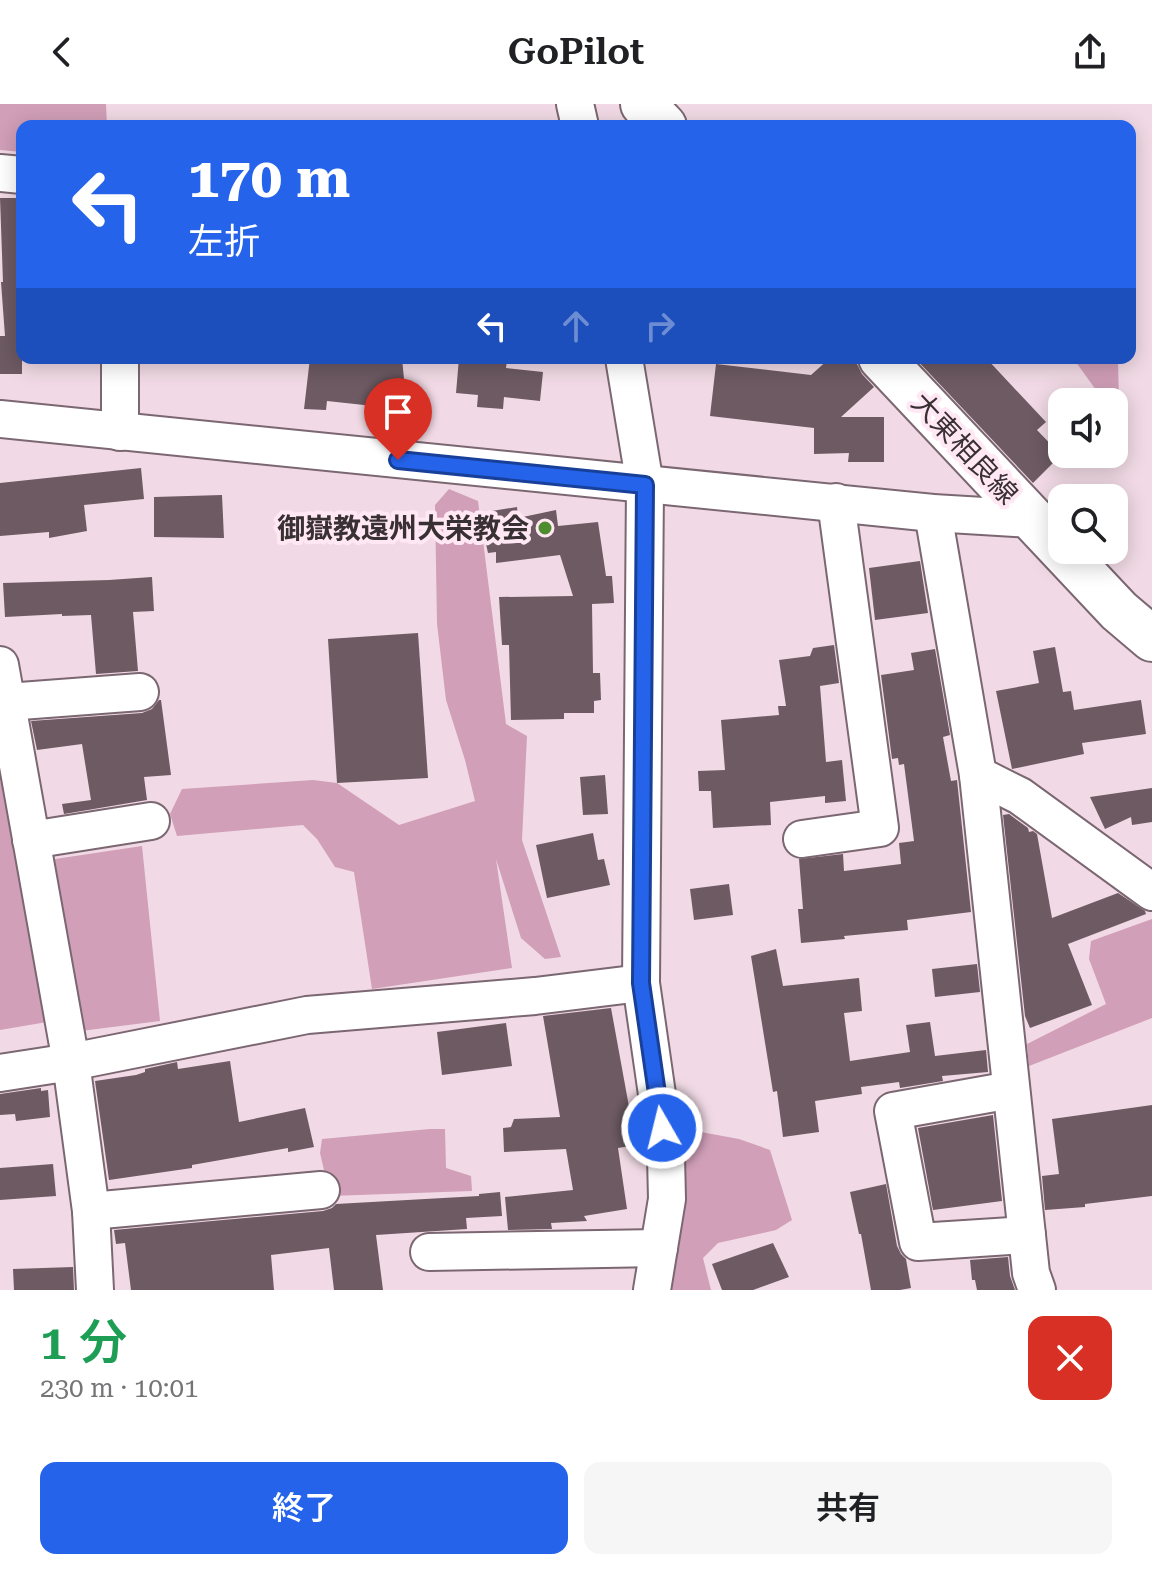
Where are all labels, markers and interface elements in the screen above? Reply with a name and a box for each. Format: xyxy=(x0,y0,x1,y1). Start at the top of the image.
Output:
icon: back xyxy=(40,30,84,74)
icon: share xyxy=(1068,30,1112,74)
text: GoPilot xyxy=(508,31,644,73)
text: 170 m xyxy=(188,145,350,211)
icon: left xyxy=(56,152,160,256)
text: 左折 xyxy=(188,221,260,263)
icon: left xyxy=(470,304,514,348)
icon: ahead xyxy=(554,304,598,348)
icon: right xyxy=(638,304,682,348)
pin xyxy=(364,378,432,460)
street label: 大東相良線 xyxy=(905,386,1024,511)
map controls xyxy=(1048,388,1128,564)
button: sound xyxy=(1048,388,1128,468)
icon: arrive xyxy=(376,390,420,434)
button: search xyxy=(1048,484,1128,564)
place label: 御嶽教遠州大栄教会 xyxy=(277,512,529,545)
marker: 御嶽教遠州大栄教会 xyxy=(536,519,554,537)
position arrow xyxy=(620,1086,704,1170)
text: 1 分 xyxy=(40,1315,127,1371)
button: close xyxy=(1028,1316,1112,1400)
text: 230 m · 10:01 xyxy=(40,1373,199,1403)
button: 終了 xyxy=(40,1462,568,1554)
button: 共有 xyxy=(584,1462,1112,1554)

